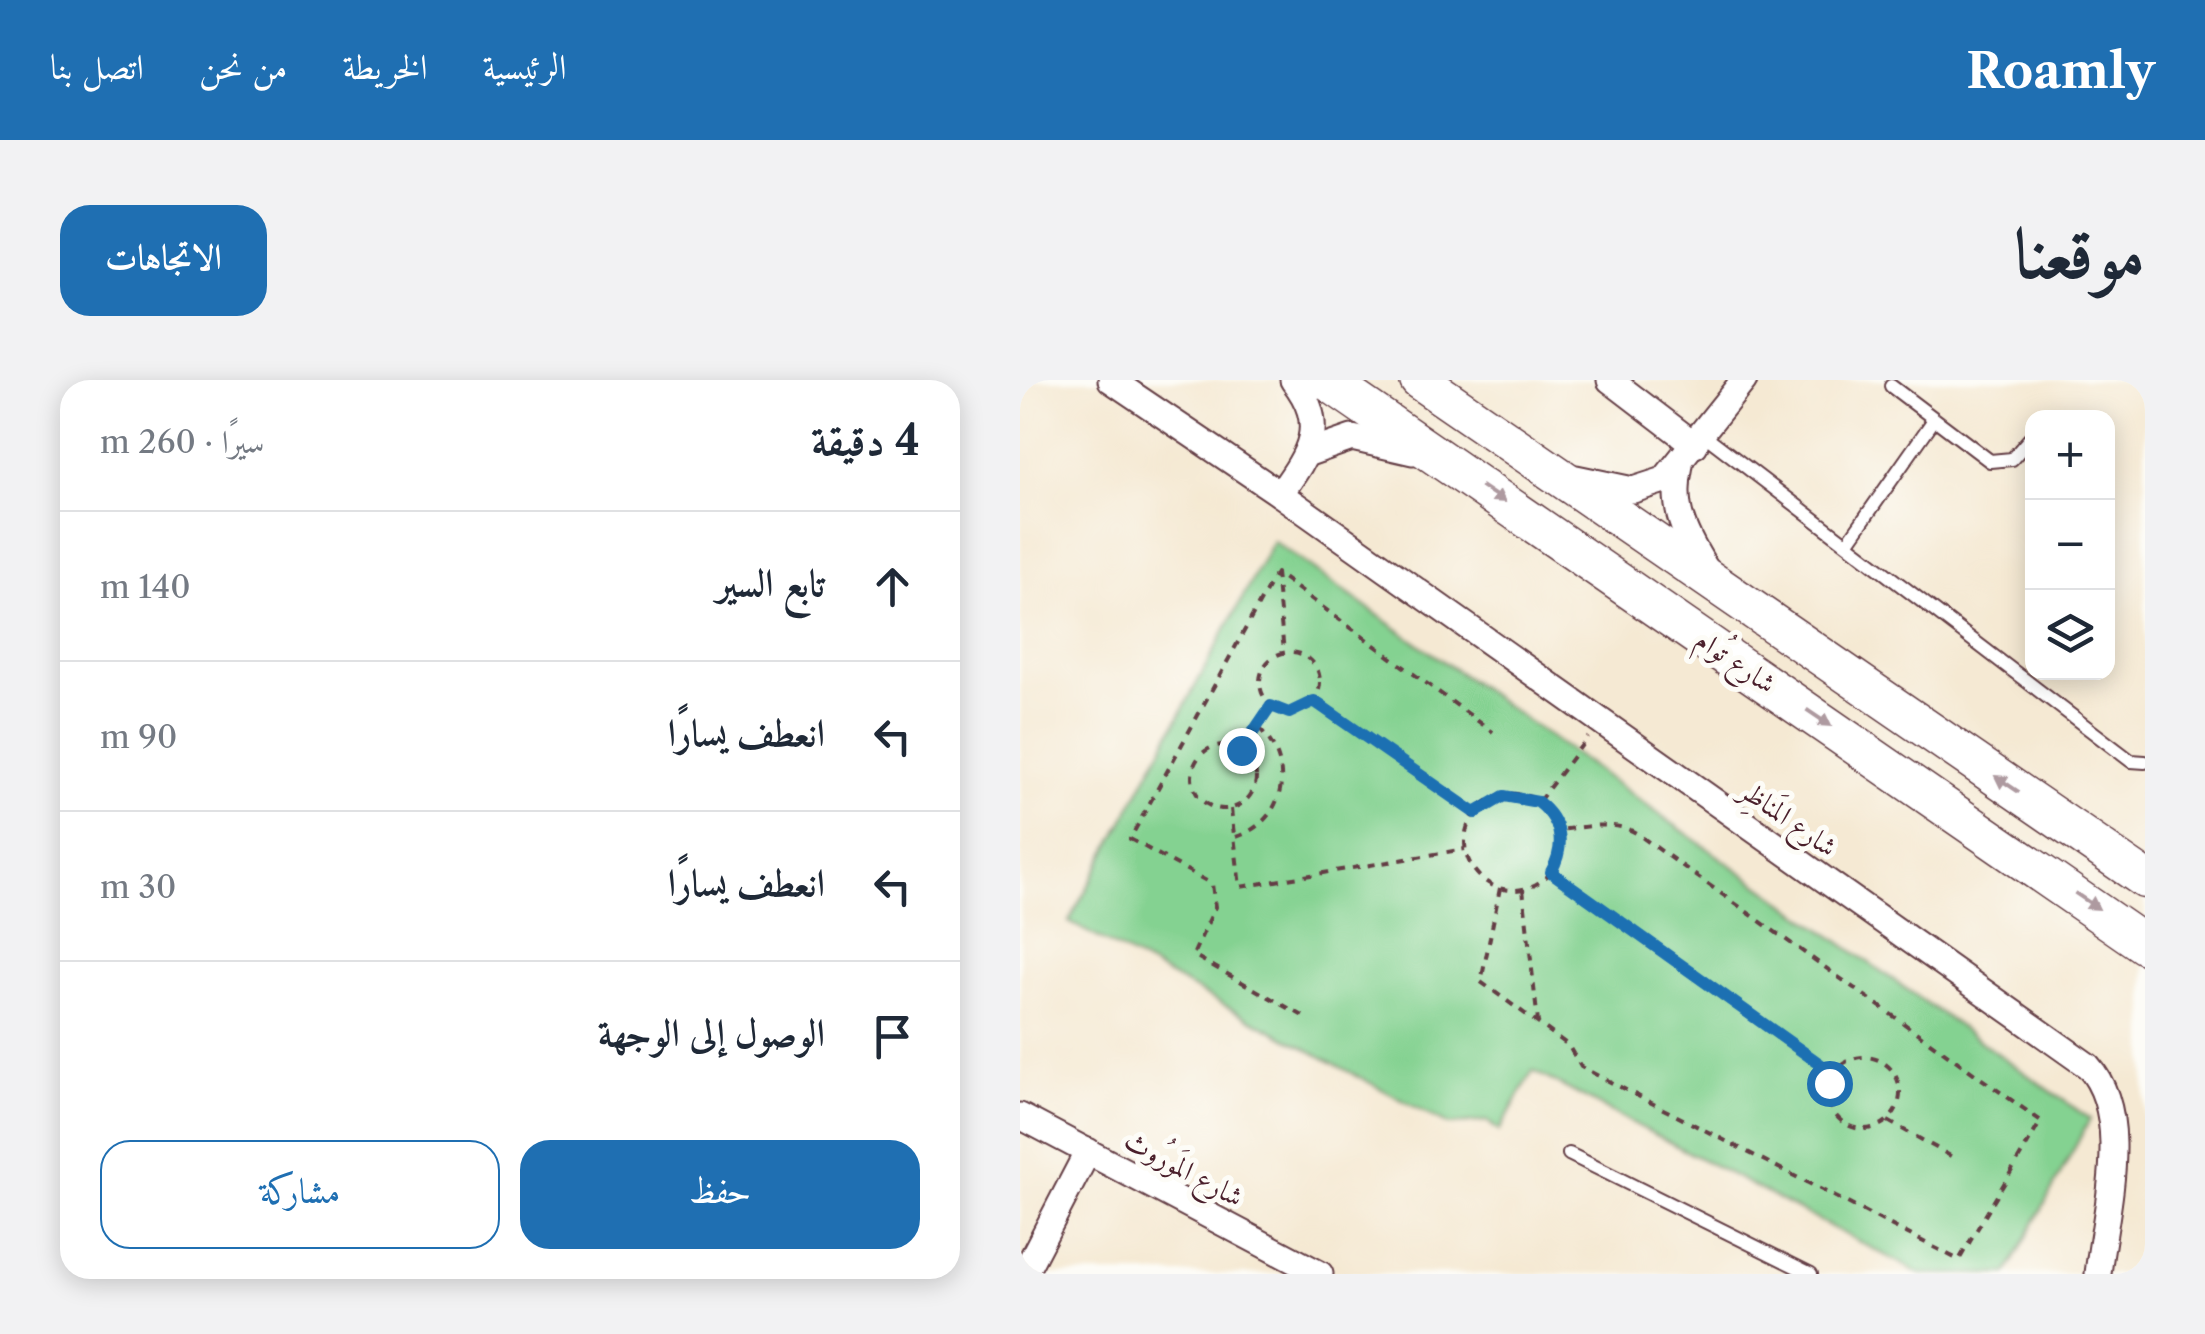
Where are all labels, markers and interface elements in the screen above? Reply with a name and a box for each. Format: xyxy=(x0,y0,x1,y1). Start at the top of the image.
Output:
text: Roamly xyxy=(1966,41,2155,100)
text: اتصل بنا xyxy=(50,45,144,88)
text: من نحن xyxy=(199,45,287,88)
text: الخريطة xyxy=(342,45,428,88)
text: الرئيسية xyxy=(483,45,567,88)
button: الاتجاهات xyxy=(60,205,267,316)
text: موقعنا xyxy=(2014,210,2145,296)
map controls xyxy=(2025,410,2115,680)
button: + xyxy=(2025,410,2115,500)
text: 4 دقيقة xyxy=(811,414,920,466)
text: سيرًا · 260 m xyxy=(100,422,265,461)
one-way arrow xyxy=(1479,485,1506,503)
button: − xyxy=(2025,500,2115,590)
text: تابع السير xyxy=(716,559,825,606)
icon: ahead xyxy=(865,559,920,614)
text: 140 m xyxy=(100,567,191,606)
button: layers xyxy=(2025,590,2115,680)
street label: شارع تُوام xyxy=(1685,617,1786,707)
one-way arrow xyxy=(1805,708,1832,726)
text: انعطف يسارًا xyxy=(668,709,825,756)
icon: left xyxy=(865,709,920,764)
text: 90 m xyxy=(100,717,177,756)
route end xyxy=(1219,728,1265,774)
street label: شارع المَناظِر xyxy=(1727,768,1846,869)
one-way arrow xyxy=(1994,775,2020,794)
text: انعطف يسارًا xyxy=(668,859,825,906)
icon: left xyxy=(865,859,920,914)
text: 30 m xyxy=(100,867,176,906)
one-way arrow xyxy=(2074,891,2100,910)
text: الوصول إلى الوجهة xyxy=(598,1009,825,1056)
icon: arrive xyxy=(865,1009,920,1064)
route start xyxy=(1807,1061,1853,1107)
street label: شارع المَورُوث xyxy=(1115,1117,1252,1220)
button: مشاركة xyxy=(100,1140,500,1249)
button: حفظ xyxy=(520,1140,920,1249)

